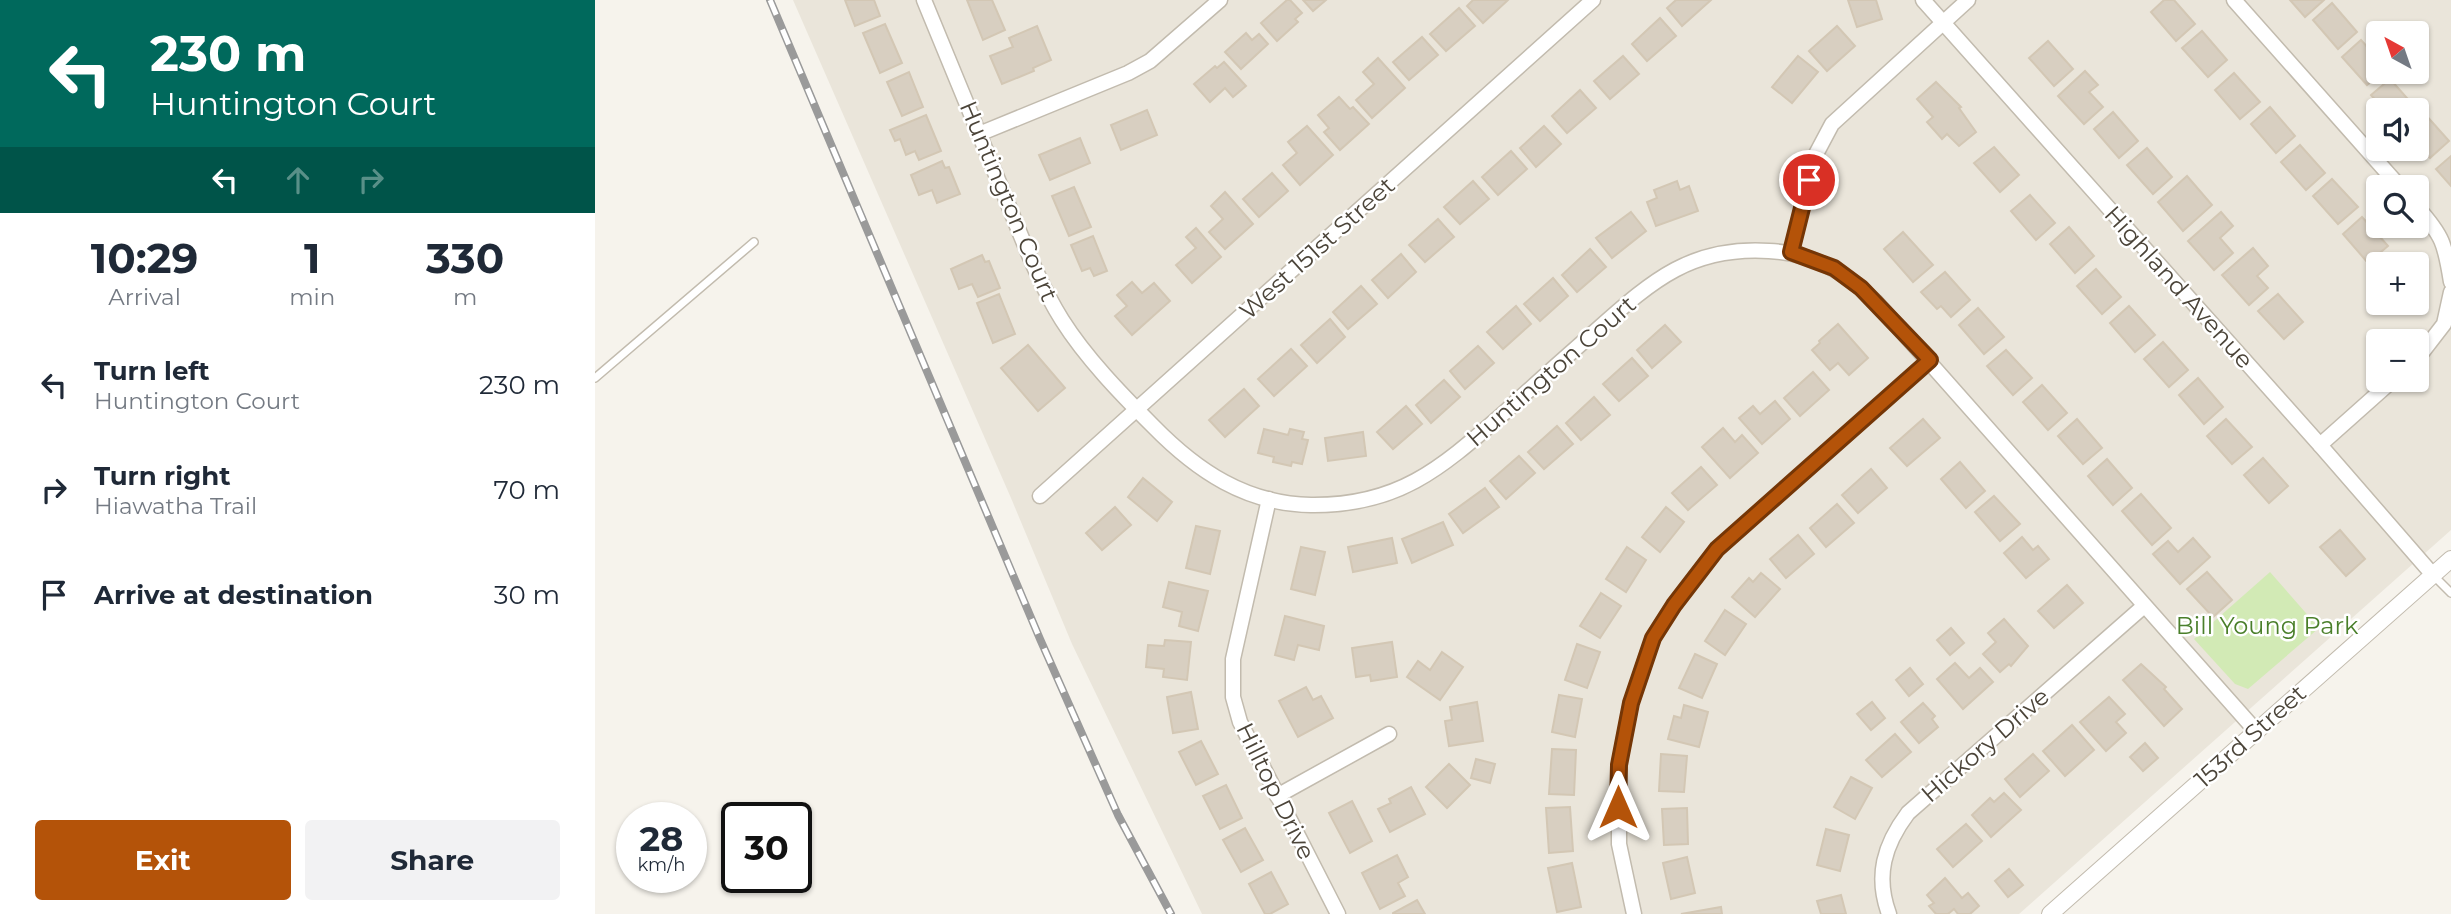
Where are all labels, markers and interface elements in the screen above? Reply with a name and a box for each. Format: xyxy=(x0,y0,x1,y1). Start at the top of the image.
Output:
north arrow xyxy=(2366,21,2429,84)
map controls xyxy=(2366,21,2429,392)
text: 230 m xyxy=(150,24,306,83)
icon: left xyxy=(35,28,126,119)
text: Huntington Court xyxy=(150,84,437,123)
street label: Huntington Court xyxy=(954,96,1064,306)
button: sound xyxy=(2366,98,2429,161)
pin xyxy=(1779,150,1839,210)
icon: left xyxy=(206,161,244,199)
icon: ahead xyxy=(279,161,317,199)
icon: right xyxy=(352,161,390,199)
icon: arrive xyxy=(1790,161,1828,199)
street label: West 151st Street xyxy=(1233,171,1401,325)
button: search xyxy=(2366,175,2429,238)
street label: Highland Avenue xyxy=(2098,200,2260,374)
text: 10:29 xyxy=(91,232,198,284)
text: 1 xyxy=(304,232,320,284)
text: 330 xyxy=(426,232,504,284)
button: + xyxy=(2366,252,2429,315)
text: Arrival xyxy=(108,283,181,311)
text: min xyxy=(289,283,335,311)
text: m xyxy=(453,283,477,311)
street label: Huntington Court xyxy=(1460,289,1642,452)
button: − xyxy=(2366,329,2429,392)
text: Turn left xyxy=(94,355,210,387)
icon: left xyxy=(35,366,73,404)
text: 230 m xyxy=(479,369,560,401)
text: Huntington Court xyxy=(94,387,300,415)
text: Turn right xyxy=(94,460,230,492)
icon: right xyxy=(35,471,73,509)
text: 70 m xyxy=(494,474,560,506)
text: Hiawatha Trail xyxy=(94,492,257,520)
icon: arrive xyxy=(35,576,73,614)
text: Arrive at destination xyxy=(94,579,373,611)
text: 30 m xyxy=(494,579,560,611)
park label: Bill Young Park xyxy=(2176,611,2359,640)
street label: 153rd Street xyxy=(2188,678,2312,794)
street label: Hickory Drive xyxy=(1915,682,2055,808)
street label: Hilltop Drive xyxy=(1230,718,1322,864)
position arrow xyxy=(1581,770,1655,844)
speed limit sign: 30 xyxy=(721,802,812,893)
text: 28 xyxy=(640,817,683,860)
button: Exit xyxy=(35,820,291,900)
button: Share xyxy=(305,820,560,900)
text: km/h xyxy=(637,854,686,876)

